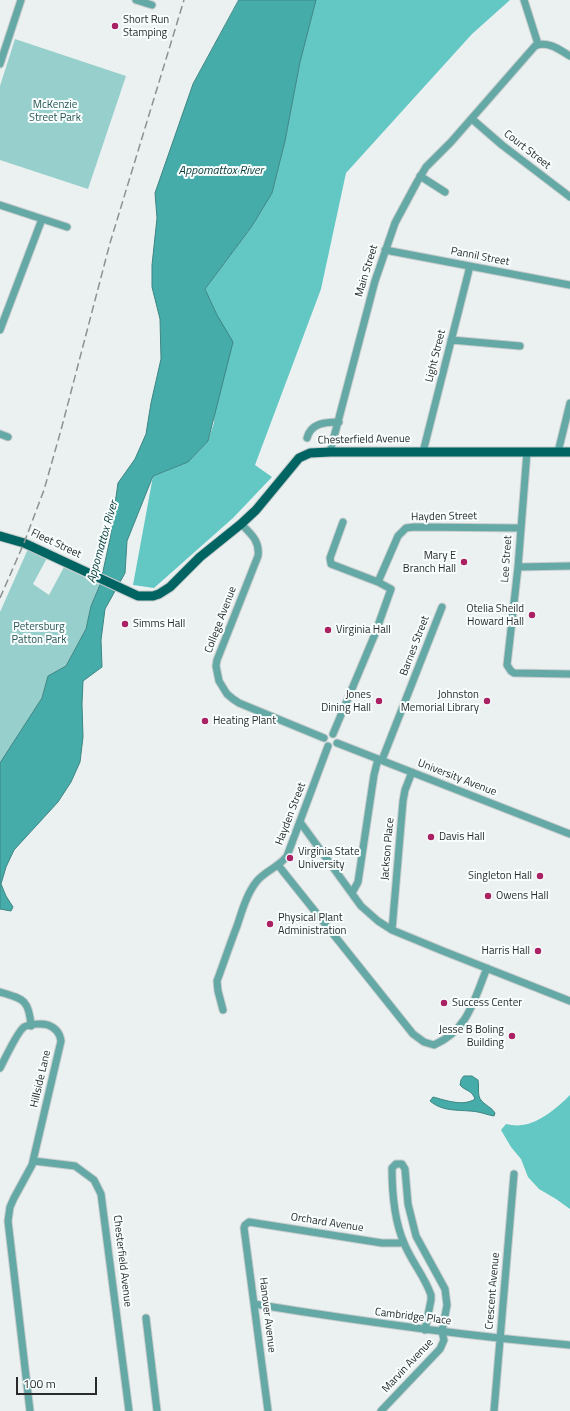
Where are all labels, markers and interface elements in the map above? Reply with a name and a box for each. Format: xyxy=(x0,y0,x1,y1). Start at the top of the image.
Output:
place label: Short Run Stamping xyxy=(123,13,169,39)
marker: Short Run Stamping xyxy=(110,21,120,31)
park label: McKenzie Street Park xyxy=(29,98,81,124)
street label: Court Street xyxy=(501,128,553,172)
water label: Appomattox River xyxy=(179,164,263,178)
street label: Main Street xyxy=(353,243,381,299)
street label: Pannil Street xyxy=(450,245,510,269)
street label: Light Street xyxy=(423,328,449,384)
street label: Chesterfield Avenue xyxy=(318,433,410,447)
water label: Appomattox River xyxy=(84,499,122,585)
street label: Hayden Street xyxy=(411,510,477,524)
street label: Fleet Street xyxy=(29,527,83,561)
street label: Lee Street xyxy=(499,535,515,583)
place label: Mary E Branch Hall xyxy=(403,549,456,575)
marker: Mary E Branch Hall xyxy=(459,557,469,567)
street label: College Avenue xyxy=(202,585,240,655)
place label: Otelia Sheild Howard Hall xyxy=(466,602,524,628)
marker: Otelia Sheild Howard Hall xyxy=(527,610,537,620)
street label: Barnes Street xyxy=(397,614,433,678)
place label: Simms Hall xyxy=(133,617,185,631)
marker: Simms Hall xyxy=(120,619,130,629)
park label: Petersburg Patton Park xyxy=(12,620,66,646)
place label: Virginia Hall xyxy=(336,623,391,637)
marker: Virginia Hall xyxy=(323,625,333,635)
place label: Jones Dining Hall xyxy=(321,688,371,714)
place label: Johnston Memorial Library xyxy=(401,688,479,714)
marker: Jones Dining Hall xyxy=(374,696,384,706)
marker: Johnston Memorial Library xyxy=(482,696,492,706)
place label: Heating Plant xyxy=(213,714,276,728)
marker: Heating Plant xyxy=(200,716,210,726)
street label: University Avenue xyxy=(416,757,498,799)
street label: Hayden Street xyxy=(273,781,309,847)
street label: Jackson Place xyxy=(379,817,397,881)
place label: Davis Hall xyxy=(439,830,485,844)
marker: Davis Hall xyxy=(426,832,436,842)
place label: Virginia State University xyxy=(298,845,360,871)
marker: Virginia State University xyxy=(285,853,295,863)
place label: Singleton Hall xyxy=(468,869,532,883)
marker: Singleton Hall xyxy=(535,871,545,881)
place label: Owens Hall xyxy=(496,889,549,903)
marker: Owens Hall xyxy=(483,891,493,901)
place label: Physical Plant Administration xyxy=(278,911,347,937)
marker: Physical Plant Administration xyxy=(265,919,275,929)
place label: Harris Hall xyxy=(481,944,530,958)
marker: Harris Hall xyxy=(533,946,543,956)
place label: Success Center xyxy=(452,996,522,1010)
marker: Success Center xyxy=(439,998,449,1008)
place label: Jesse B Boling Building xyxy=(439,1023,504,1049)
marker: Jesse B Boling Building xyxy=(507,1031,517,1041)
street label: Hillside Lane xyxy=(28,1049,54,1109)
street label: Orchard Avenue xyxy=(290,1211,364,1235)
street label: Chesterfield Avenue xyxy=(110,1214,134,1308)
street label: Crescent Avenue xyxy=(483,1252,503,1330)
street label: Hanover Avenue xyxy=(256,1277,278,1353)
street label: Cambridge Place xyxy=(374,1306,452,1328)
street label: Marvin Avenue xyxy=(380,1336,436,1396)
scale bar xyxy=(18,1369,99,1395)
text: 100 m xyxy=(23,1374,56,1393)

